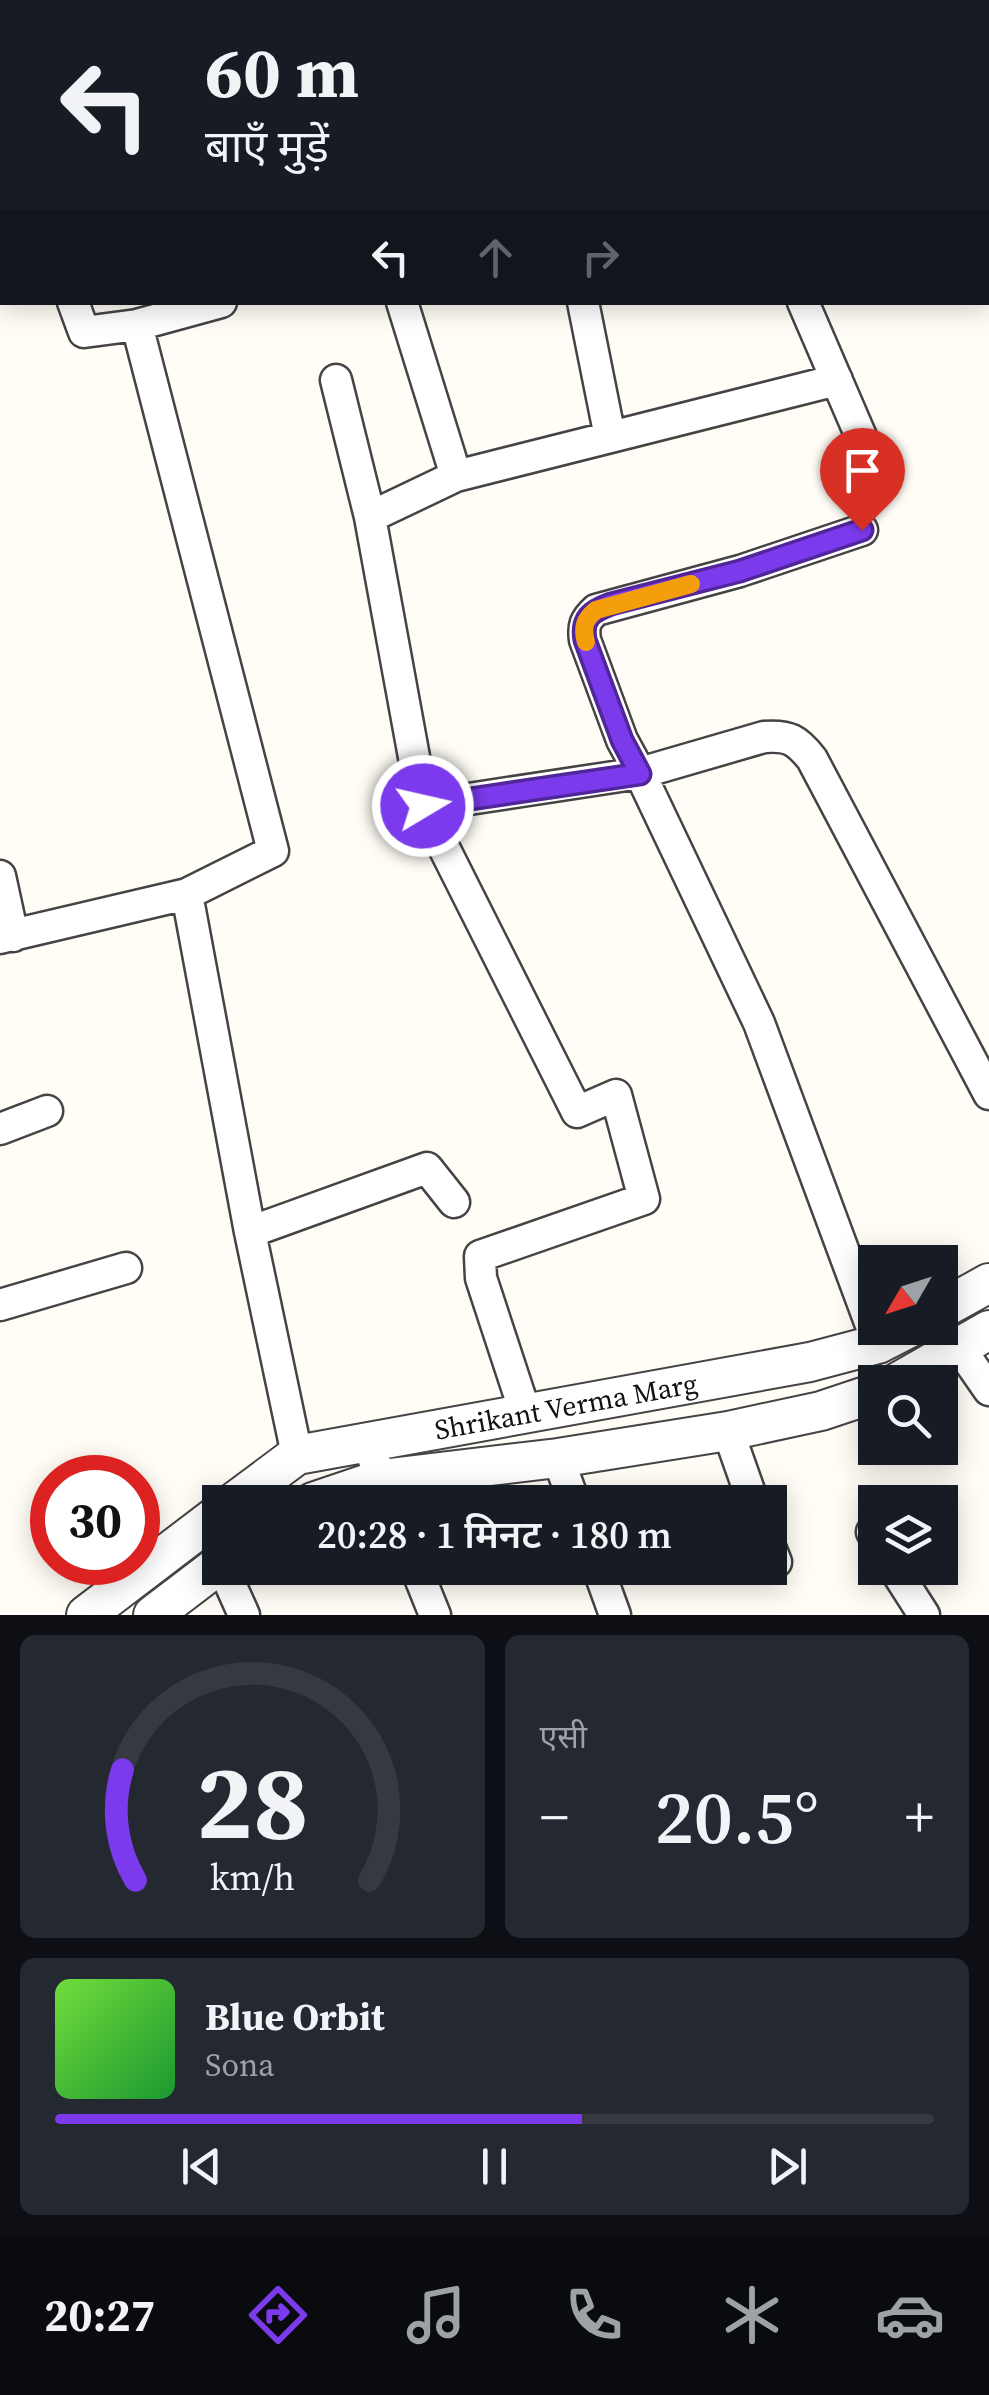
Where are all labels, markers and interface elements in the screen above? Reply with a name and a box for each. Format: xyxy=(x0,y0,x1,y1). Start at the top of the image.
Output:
text: 60 m xyxy=(205,24,359,120)
icon: left xyxy=(40,40,170,170)
text: बाएँ मुड़ें xyxy=(205,115,329,177)
icon: left xyxy=(363,230,418,285)
icon: ahead xyxy=(468,230,523,285)
icon: right xyxy=(573,230,628,285)
pin xyxy=(820,428,905,531)
icon: arrive xyxy=(835,443,890,498)
position arrow xyxy=(371,754,475,858)
north arrow xyxy=(858,1245,958,1345)
map controls xyxy=(858,1245,958,1585)
street label: Shrikant Verma Marg xyxy=(432,1364,700,1449)
button: search xyxy=(858,1365,958,1465)
speed limit sign: 30 xyxy=(30,1455,160,1585)
button: layers xyxy=(858,1485,958,1585)
text: 20:28 · 1 मिनट · 180 m xyxy=(317,1509,672,1561)
text: एसी xyxy=(540,1715,587,1759)
text: 28 xyxy=(196,1730,309,1873)
text: 20.5° xyxy=(655,1765,819,1868)
text: − xyxy=(540,1779,569,1854)
text: + xyxy=(905,1779,934,1854)
text: km/h xyxy=(210,1853,295,1902)
text: Blue Orbit xyxy=(205,1991,385,2043)
text: Sona xyxy=(205,2043,275,2087)
icon: previous xyxy=(174,2139,229,2194)
icon: pause xyxy=(467,2139,522,2194)
icon: next xyxy=(760,2139,815,2194)
icon: directions xyxy=(243,2280,313,2350)
icon: music xyxy=(401,2280,471,2350)
icon: phone xyxy=(559,2280,629,2350)
icon: climate xyxy=(717,2280,787,2350)
icon: car xyxy=(875,2280,945,2350)
text: 20:27 xyxy=(44,2284,155,2346)

